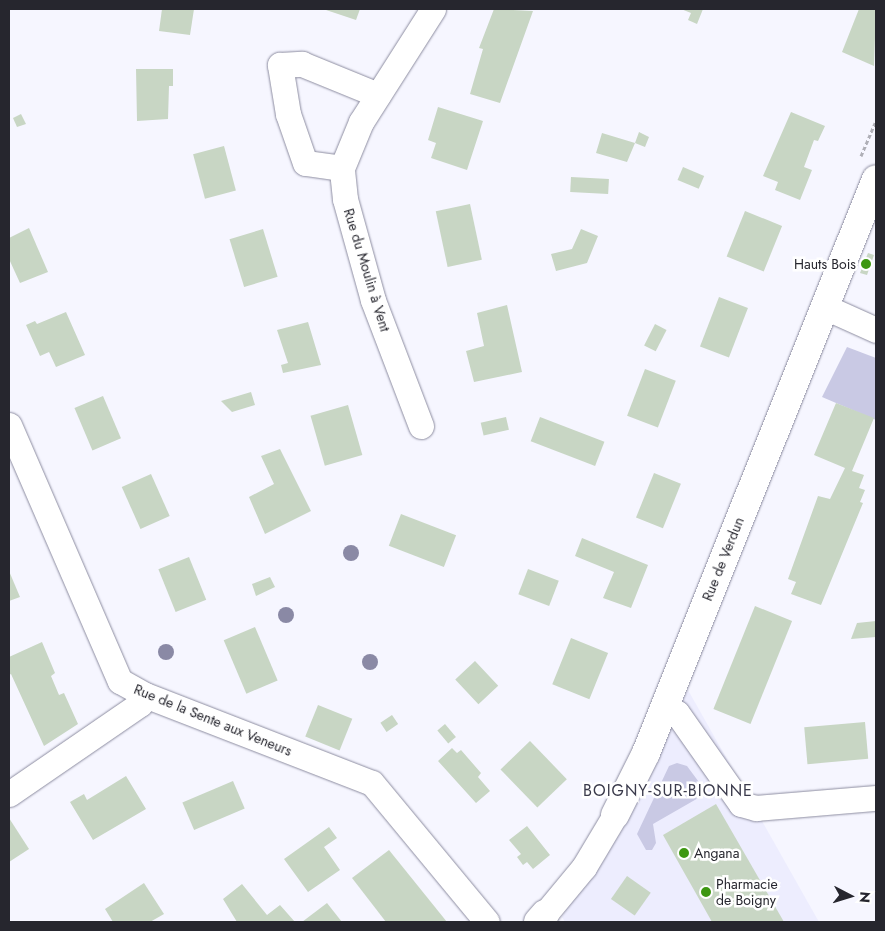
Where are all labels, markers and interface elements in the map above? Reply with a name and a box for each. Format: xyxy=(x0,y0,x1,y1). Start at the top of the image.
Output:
street label: Rue du Moulin à Vent xyxy=(340,206,394,334)
place label: Hauts Bois xyxy=(794,256,856,272)
marker: Hauts Bois xyxy=(860,258,872,270)
street label: Rue de Verdun xyxy=(699,515,747,603)
street label: Rue de la Sente aux Veneurs xyxy=(132,681,294,759)
district label: BOIGNY-SUR-BIONNE xyxy=(581,781,755,801)
place label: Angana xyxy=(694,845,739,861)
marker: Angana xyxy=(678,847,690,859)
north arrow xyxy=(825,871,875,921)
place label: Pharmacie de Boigny xyxy=(716,876,778,909)
marker: Pharmacie de Boigny xyxy=(700,886,712,898)
text: N xyxy=(854,891,875,904)

